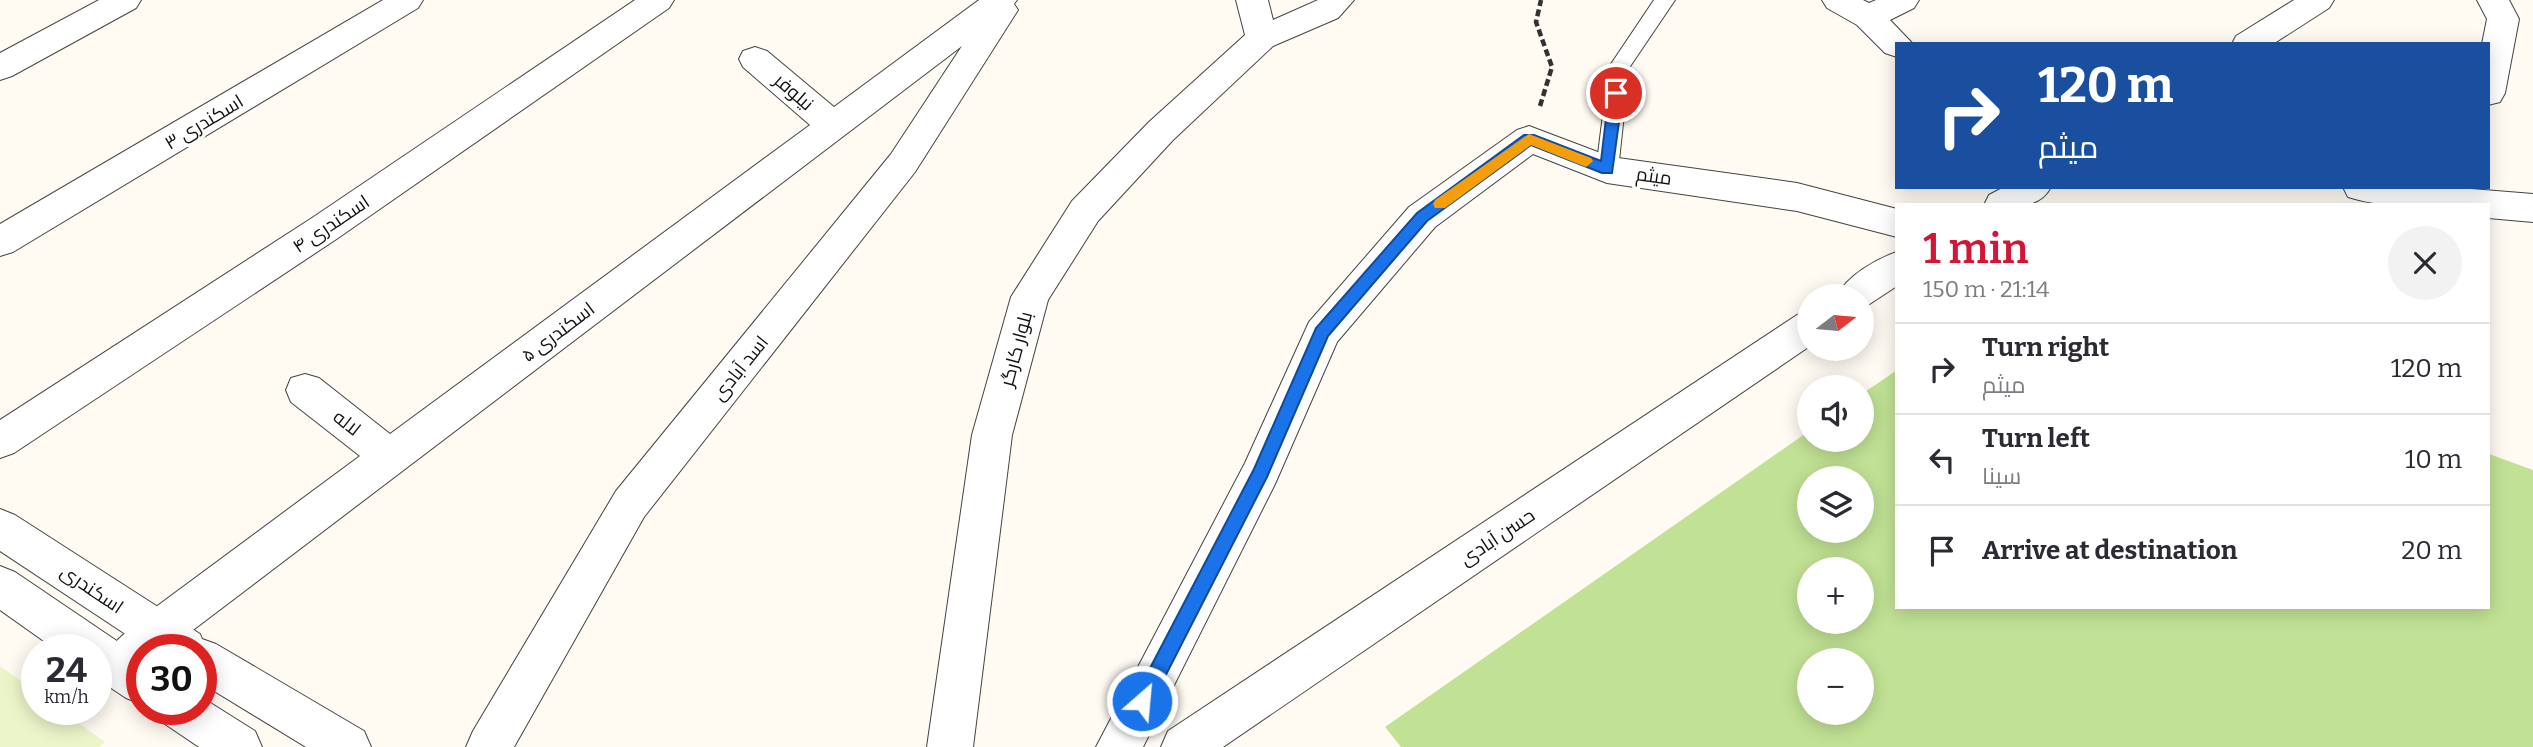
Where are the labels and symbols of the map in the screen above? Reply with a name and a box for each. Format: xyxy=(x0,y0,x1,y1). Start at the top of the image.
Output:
pin xyxy=(1586,63,1646,123)
street label: نیلوفر xyxy=(769,68,818,115)
street label: اسکندری ۳ xyxy=(160,90,248,154)
street label: میثم xyxy=(1634,162,1673,192)
street label: اسکندری ۴ xyxy=(288,190,374,258)
north arrow xyxy=(1797,284,1874,360)
street label: اسکندری ۵ xyxy=(517,297,599,367)
street label: بلوار کارگر xyxy=(995,309,1037,390)
street label: اسد آبادی xyxy=(707,331,773,405)
street label: لاله xyxy=(329,405,365,441)
street label: حسن آبادی xyxy=(1455,504,1539,570)
street label: اسکندری xyxy=(56,560,128,618)
speed limit sign: 30 xyxy=(126,634,217,725)
position arrow xyxy=(1105,664,1179,738)

